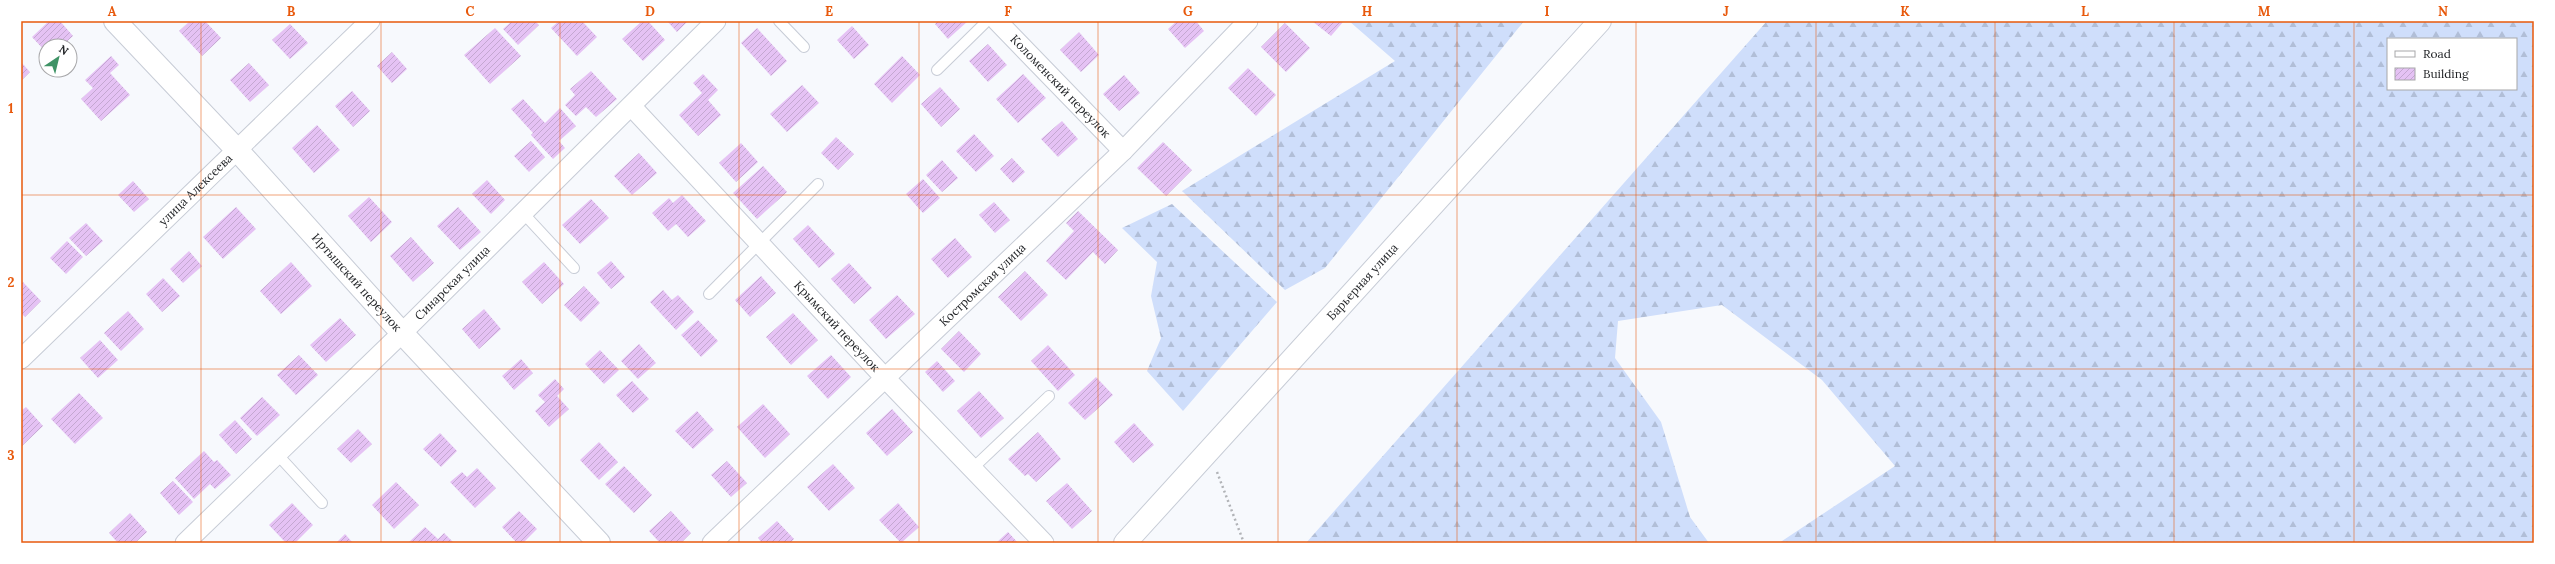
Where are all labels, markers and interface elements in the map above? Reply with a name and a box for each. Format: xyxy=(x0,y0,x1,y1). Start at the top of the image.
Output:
text: A xyxy=(108,3,117,20)
text: B xyxy=(287,3,296,20)
text: C xyxy=(466,3,475,20)
text: D xyxy=(645,3,655,20)
text: E xyxy=(825,3,833,20)
text: F xyxy=(1004,3,1012,20)
text: G xyxy=(1183,3,1193,20)
text: H xyxy=(1362,3,1372,20)
text: I xyxy=(1544,3,1550,20)
text: J xyxy=(1723,3,1729,20)
text: K xyxy=(1900,3,1910,20)
text: L xyxy=(2081,3,2089,20)
text: M xyxy=(2258,3,2271,20)
text: N xyxy=(2438,3,2448,20)
street label: Коломенский переулок xyxy=(1007,31,1114,141)
north arrow xyxy=(38,38,78,78)
legend xyxy=(2387,38,2517,90)
text: N xyxy=(56,42,72,58)
text: Road xyxy=(2423,46,2451,61)
text: Building xyxy=(2423,66,2469,81)
text: 1 xyxy=(8,100,14,117)
street label: улица Алексеева xyxy=(155,150,235,229)
street label: Иртышский переулок xyxy=(309,230,405,335)
street label: Костромская улица xyxy=(936,240,1029,329)
street label: Барьерная улица xyxy=(1324,240,1401,323)
street label: Синарская улица xyxy=(411,242,493,323)
text: 2 xyxy=(8,274,15,291)
street label: Крымский переулок xyxy=(791,277,883,375)
text: 3 xyxy=(7,447,15,464)

